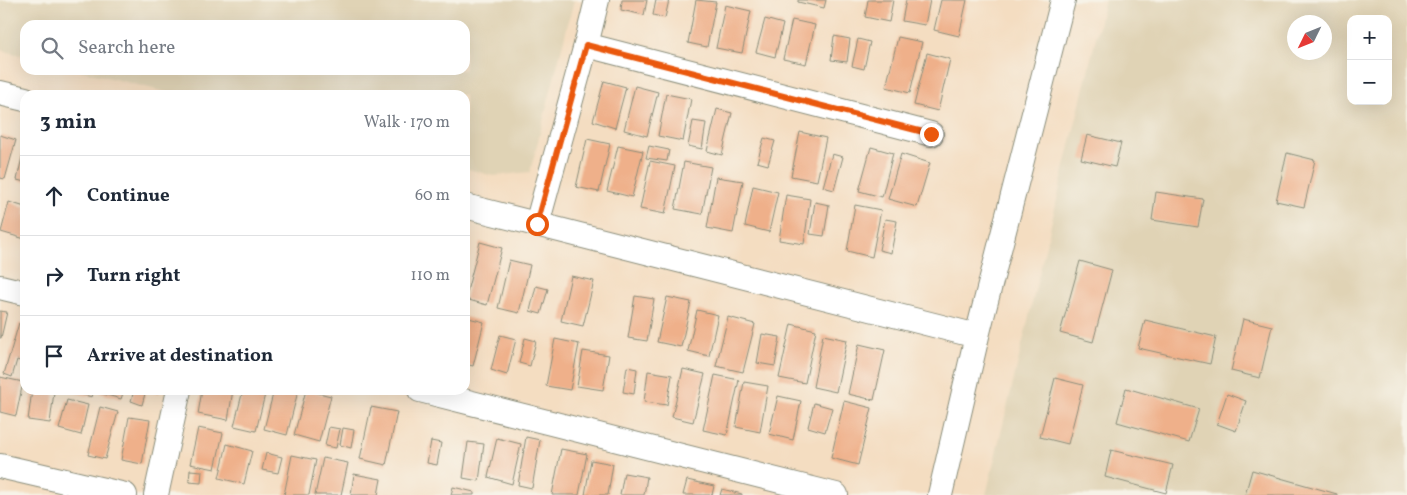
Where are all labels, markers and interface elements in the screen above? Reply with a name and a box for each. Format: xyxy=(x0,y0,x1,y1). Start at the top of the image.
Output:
north arrow xyxy=(1287,15,1332,60)
map controls xyxy=(1347,15,1392,105)
button: + xyxy=(1347,15,1392,60)
search box xyxy=(20,20,470,75)
icon: search xyxy=(38,34,66,62)
text: Search here xyxy=(78,35,175,61)
button: − xyxy=(1347,60,1392,105)
text: 3 min xyxy=(40,108,96,137)
text: Walk · 170 m xyxy=(364,112,450,134)
route end xyxy=(920,123,943,146)
icon: ahead xyxy=(40,182,68,210)
text: Continue xyxy=(87,183,170,209)
text: 60 m xyxy=(415,185,450,207)
route start xyxy=(526,213,549,236)
icon: right xyxy=(40,262,68,290)
text: Turn right xyxy=(87,263,180,289)
text: 110 m xyxy=(411,265,450,287)
icon: arrive xyxy=(40,342,68,370)
text: Arrive at destination xyxy=(87,343,273,369)

